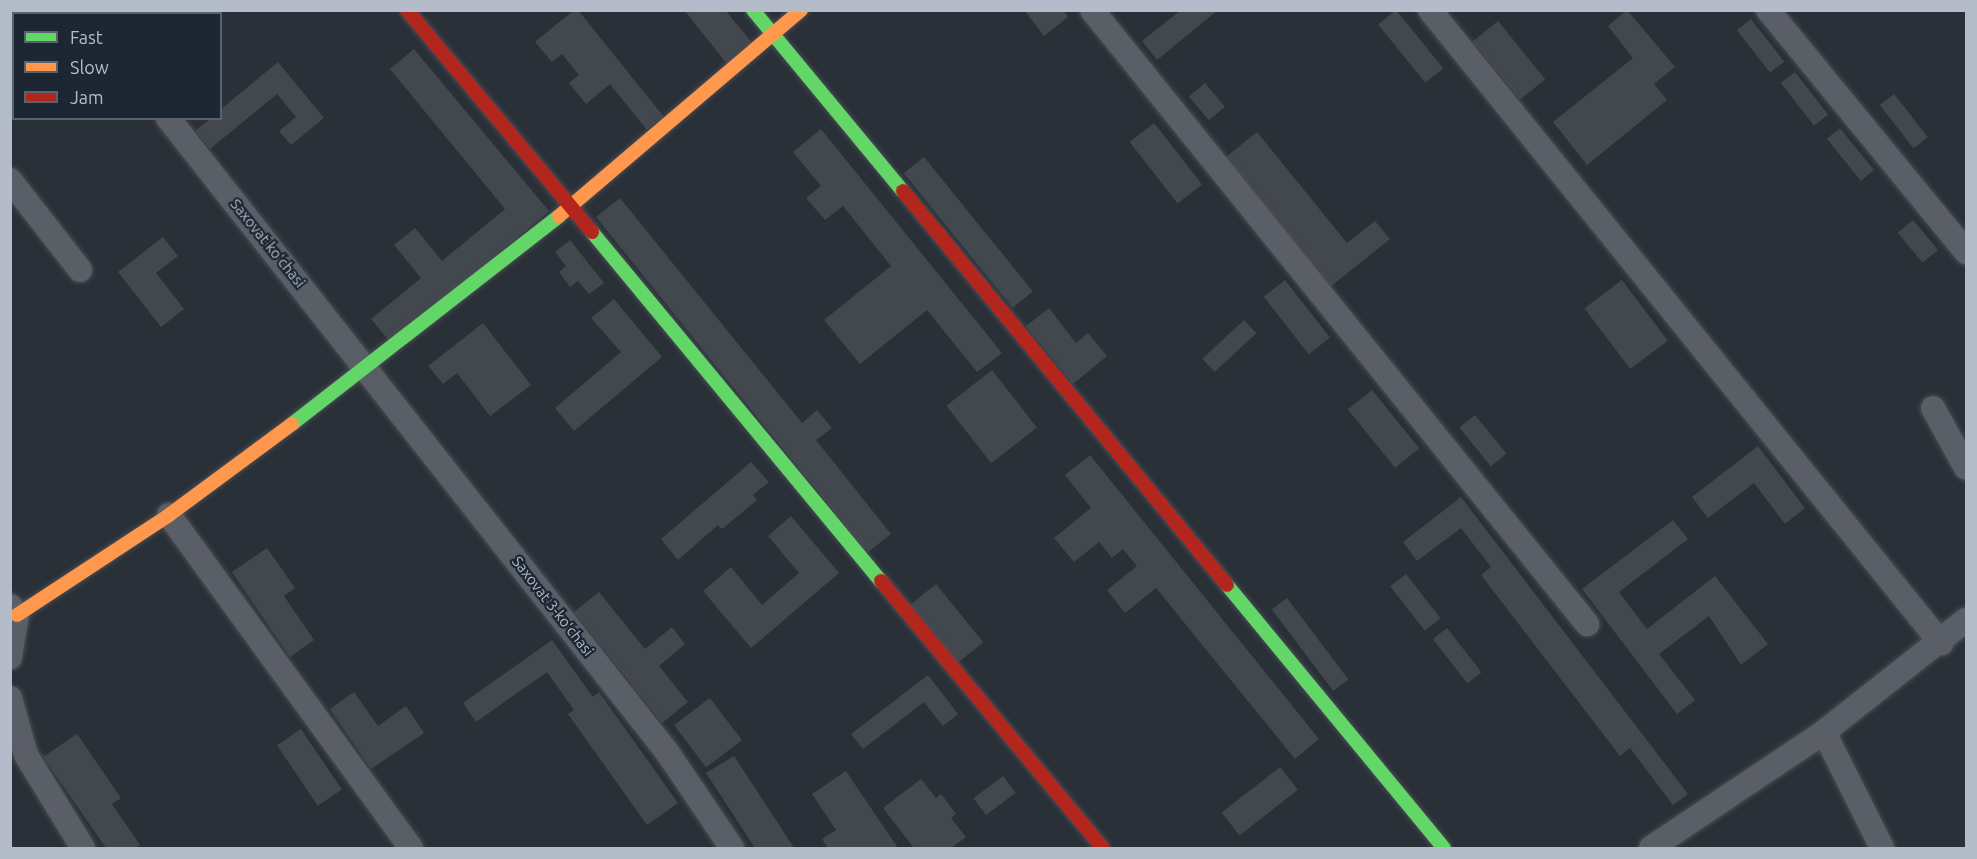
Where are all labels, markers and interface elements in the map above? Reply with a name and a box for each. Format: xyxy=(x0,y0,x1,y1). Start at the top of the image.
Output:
legend xyxy=(12,12,222,120)
text: Fast xyxy=(70,27,103,47)
text: Slow xyxy=(70,57,109,77)
text: Jam xyxy=(70,87,104,107)
street label: Saxovat koʻchasi xyxy=(227,195,309,291)
street label: Saxovat 3-koʻchasi xyxy=(508,553,598,659)

